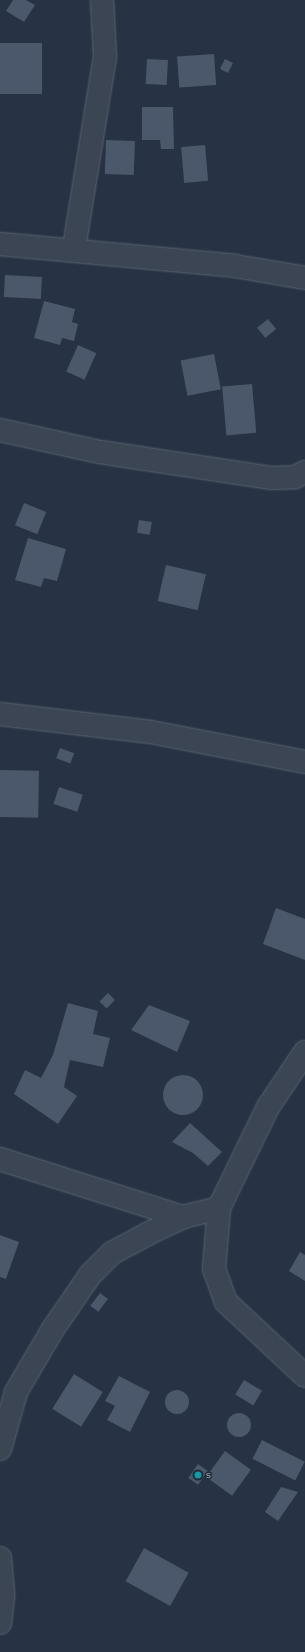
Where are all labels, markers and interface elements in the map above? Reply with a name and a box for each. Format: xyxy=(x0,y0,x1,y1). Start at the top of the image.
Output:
place label: s xyxy=(206,1469,211,1481)
marker: s xyxy=(193,1470,203,1480)

